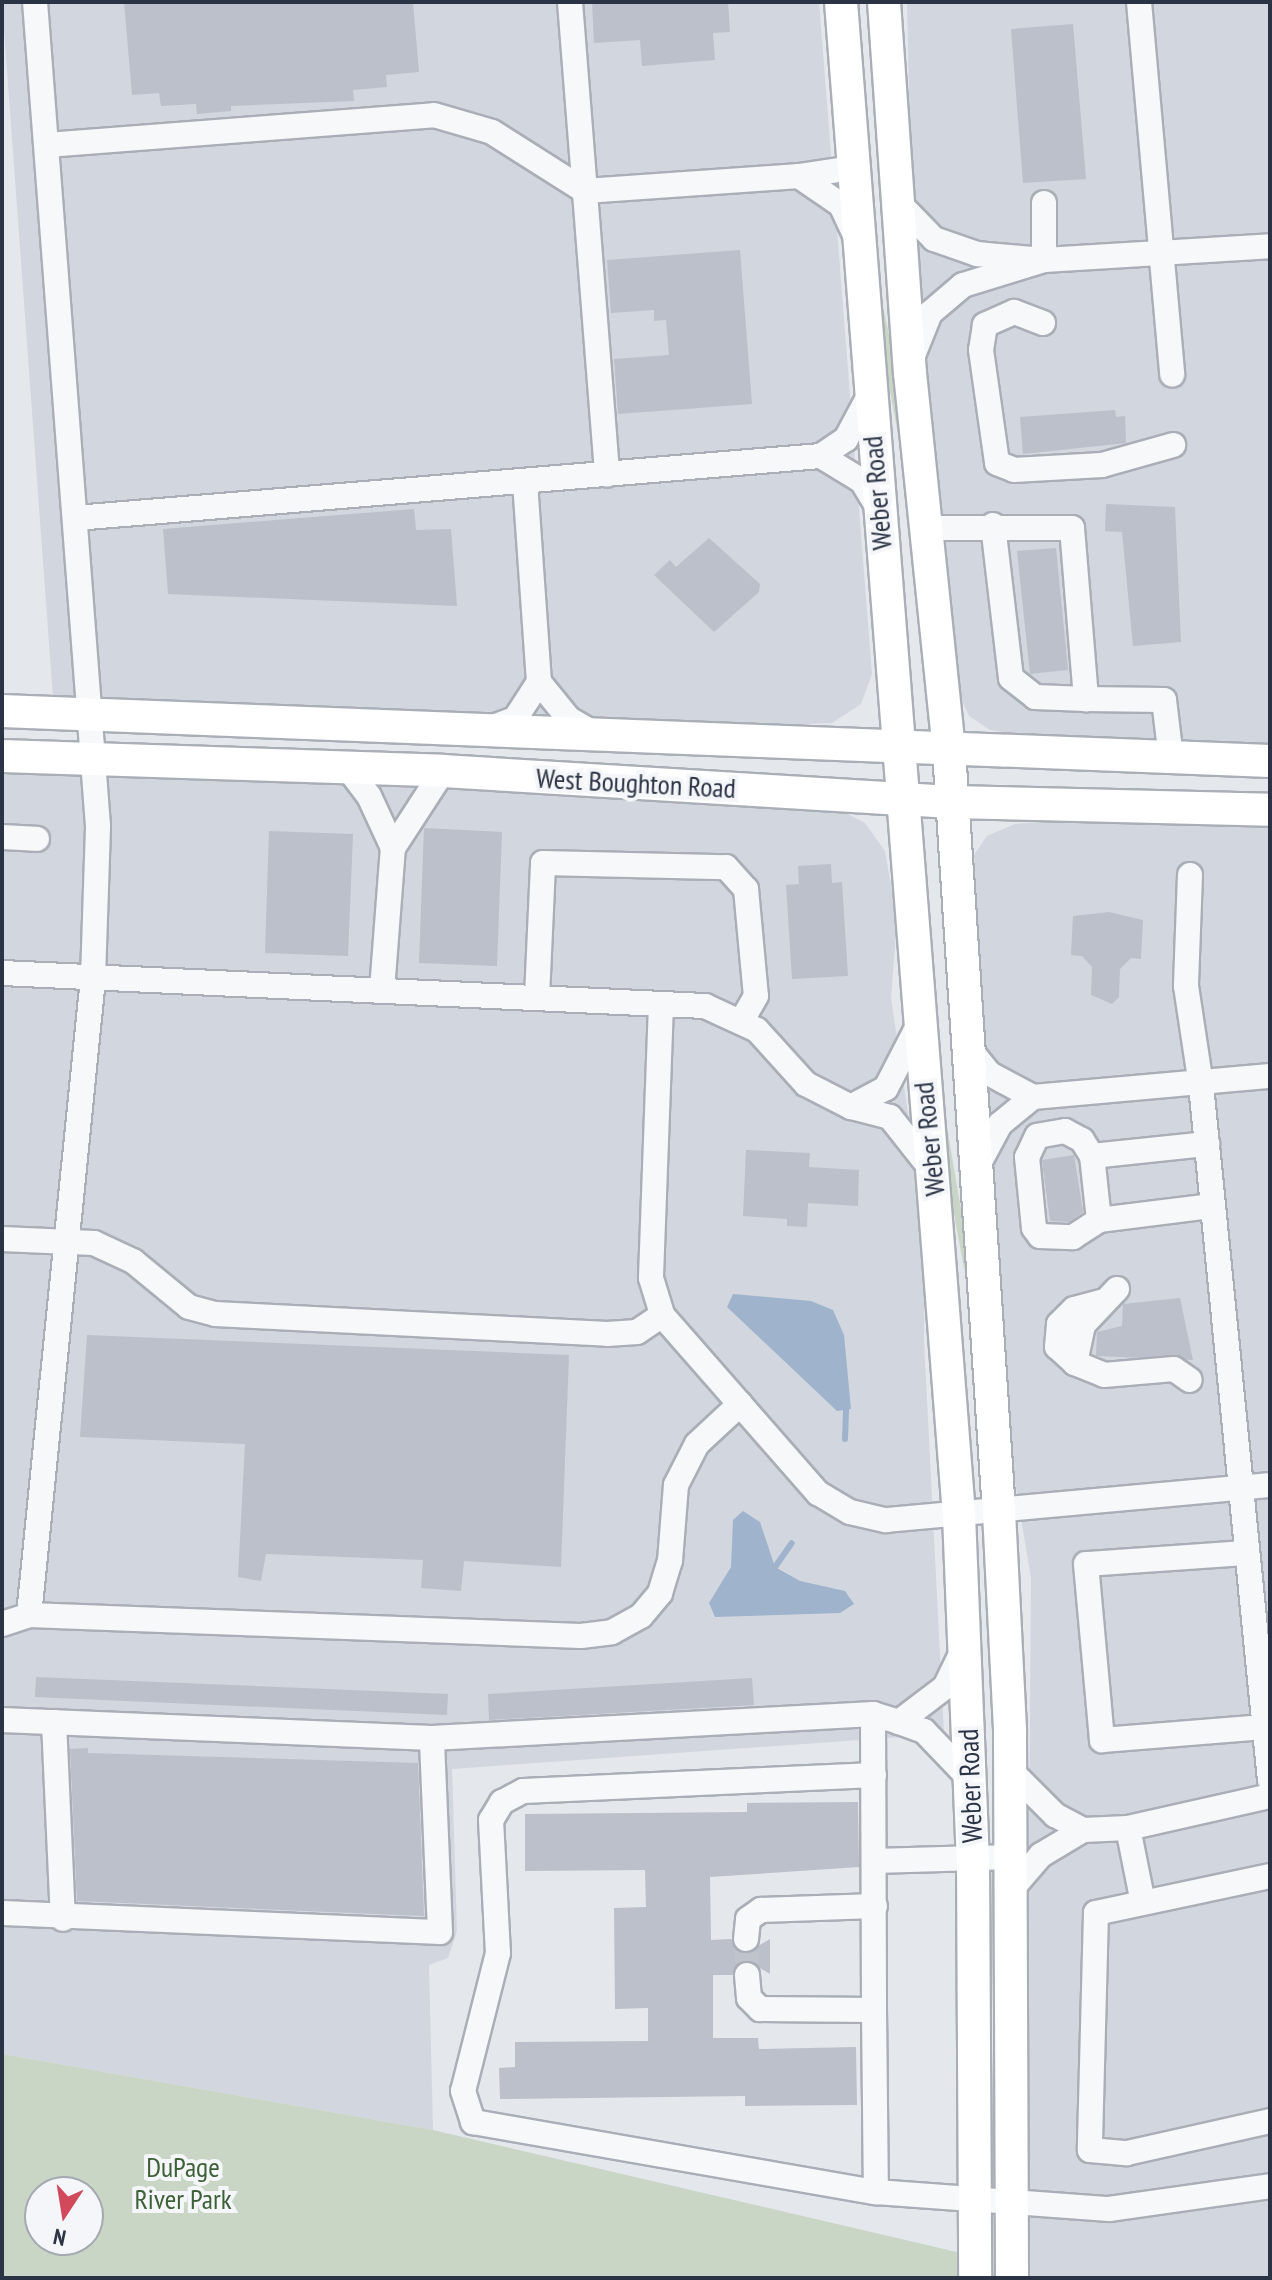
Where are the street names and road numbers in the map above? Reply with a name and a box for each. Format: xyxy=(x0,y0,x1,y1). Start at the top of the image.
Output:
street label: Weber Road xyxy=(855,435,899,551)
street label: West Boughton Road xyxy=(535,761,737,805)
street label: Weber Road xyxy=(906,1080,952,1198)
street label: Weber Road xyxy=(951,1728,989,1844)

